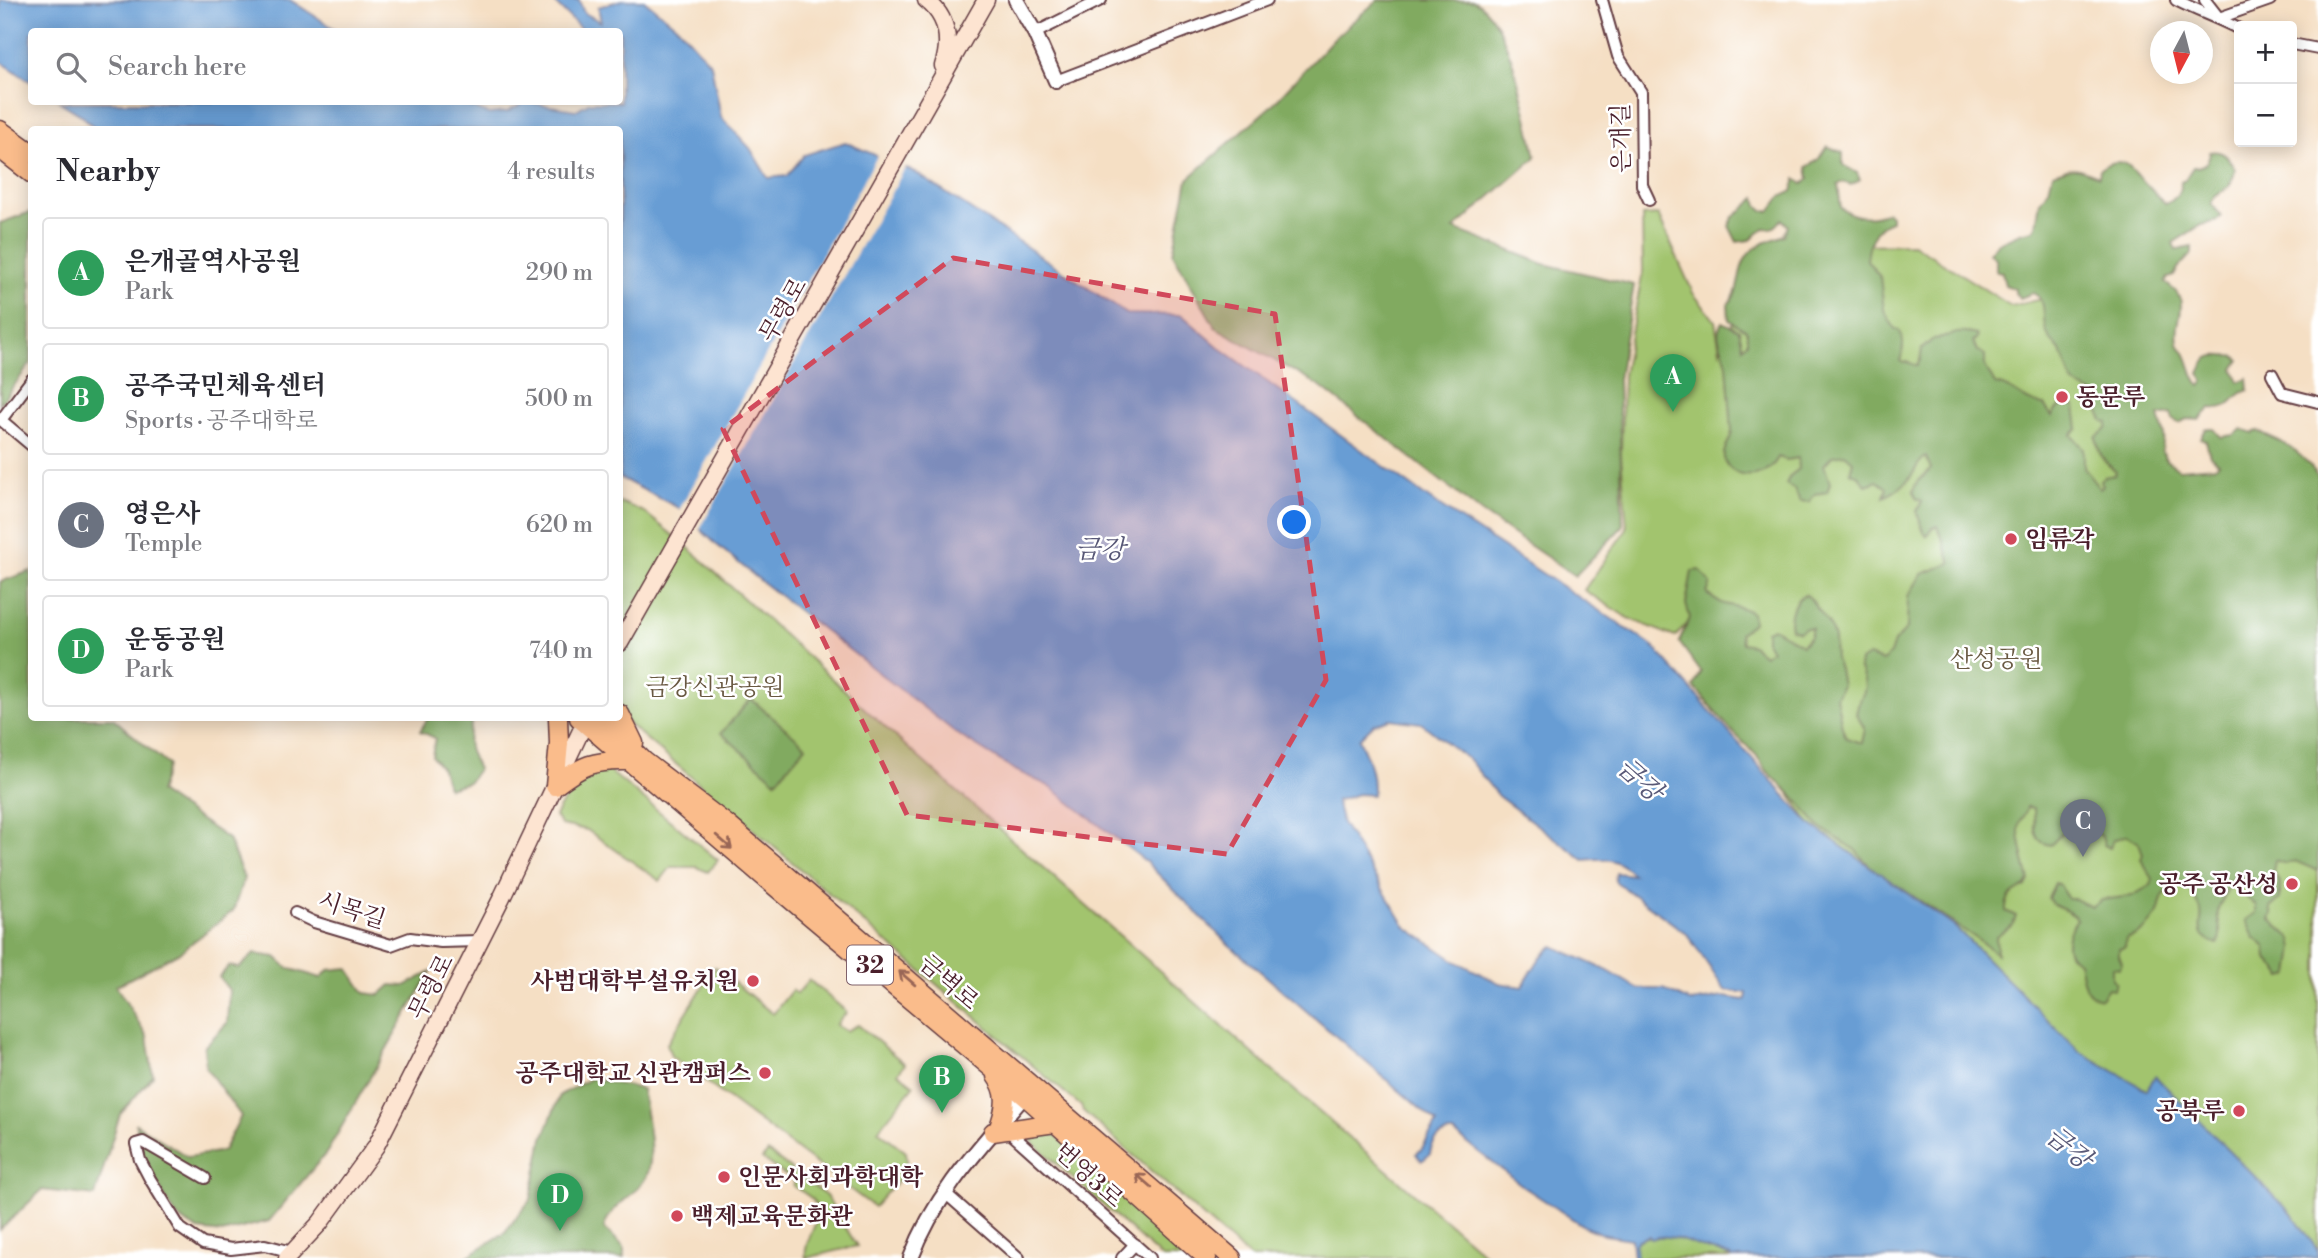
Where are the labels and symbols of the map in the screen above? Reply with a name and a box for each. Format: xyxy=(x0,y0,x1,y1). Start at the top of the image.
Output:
north arrow xyxy=(2150,21,2213,84)
street label: 은개길 xyxy=(1606,103,1638,173)
street label: 무령로 xyxy=(753,273,814,348)
pin: A xyxy=(1650,354,1696,412)
place label: 동문루 xyxy=(2076,383,2146,413)
marker: 동문루 xyxy=(2054,389,2070,405)
your location xyxy=(1277,505,1311,539)
place label: 임류각 xyxy=(2025,525,2095,555)
marker: 임류각 xyxy=(2003,531,2019,547)
water label: 금강 xyxy=(1075,534,1129,566)
park label: 산성공원 xyxy=(1950,645,2042,675)
park label: 금강신관공원 xyxy=(645,673,785,703)
water label: 금강 xyxy=(1610,751,1672,811)
pin: C xyxy=(2060,799,2106,857)
one-way arrow xyxy=(714,834,732,850)
place label: 공주 공산성 xyxy=(2158,870,2278,900)
marker: 공주 공산성 xyxy=(2284,876,2300,892)
street label: 시목길 xyxy=(314,886,389,936)
road number: 32 xyxy=(847,946,893,984)
street label: 금벽로 xyxy=(912,949,984,1017)
street label: 무령로 xyxy=(403,950,461,1025)
place label: 사범대학부설유치원 xyxy=(530,967,739,997)
one-way arrow xyxy=(898,970,916,986)
marker: 사범대학부설유치원 xyxy=(745,973,761,989)
pin: B xyxy=(919,1055,965,1113)
place label: 공주대학교 신관캠퍼스 xyxy=(515,1059,751,1089)
marker: 공주대학교 신관캠퍼스 xyxy=(757,1065,773,1081)
place label: 공북루 xyxy=(2155,1097,2225,1127)
marker: 공북루 xyxy=(2231,1103,2247,1119)
water label: 금강 xyxy=(2039,1120,2101,1178)
street label: 번영3로 xyxy=(1048,1137,1129,1215)
place label: 인문사회과학대학 xyxy=(738,1163,923,1193)
marker: 인문사회과학대학 xyxy=(716,1169,732,1185)
pin: D xyxy=(537,1173,583,1231)
one-way arrow xyxy=(1135,1173,1153,1189)
place label: 백제교육문화관 xyxy=(691,1202,853,1232)
marker: 백제교육문화관 xyxy=(669,1208,685,1224)

